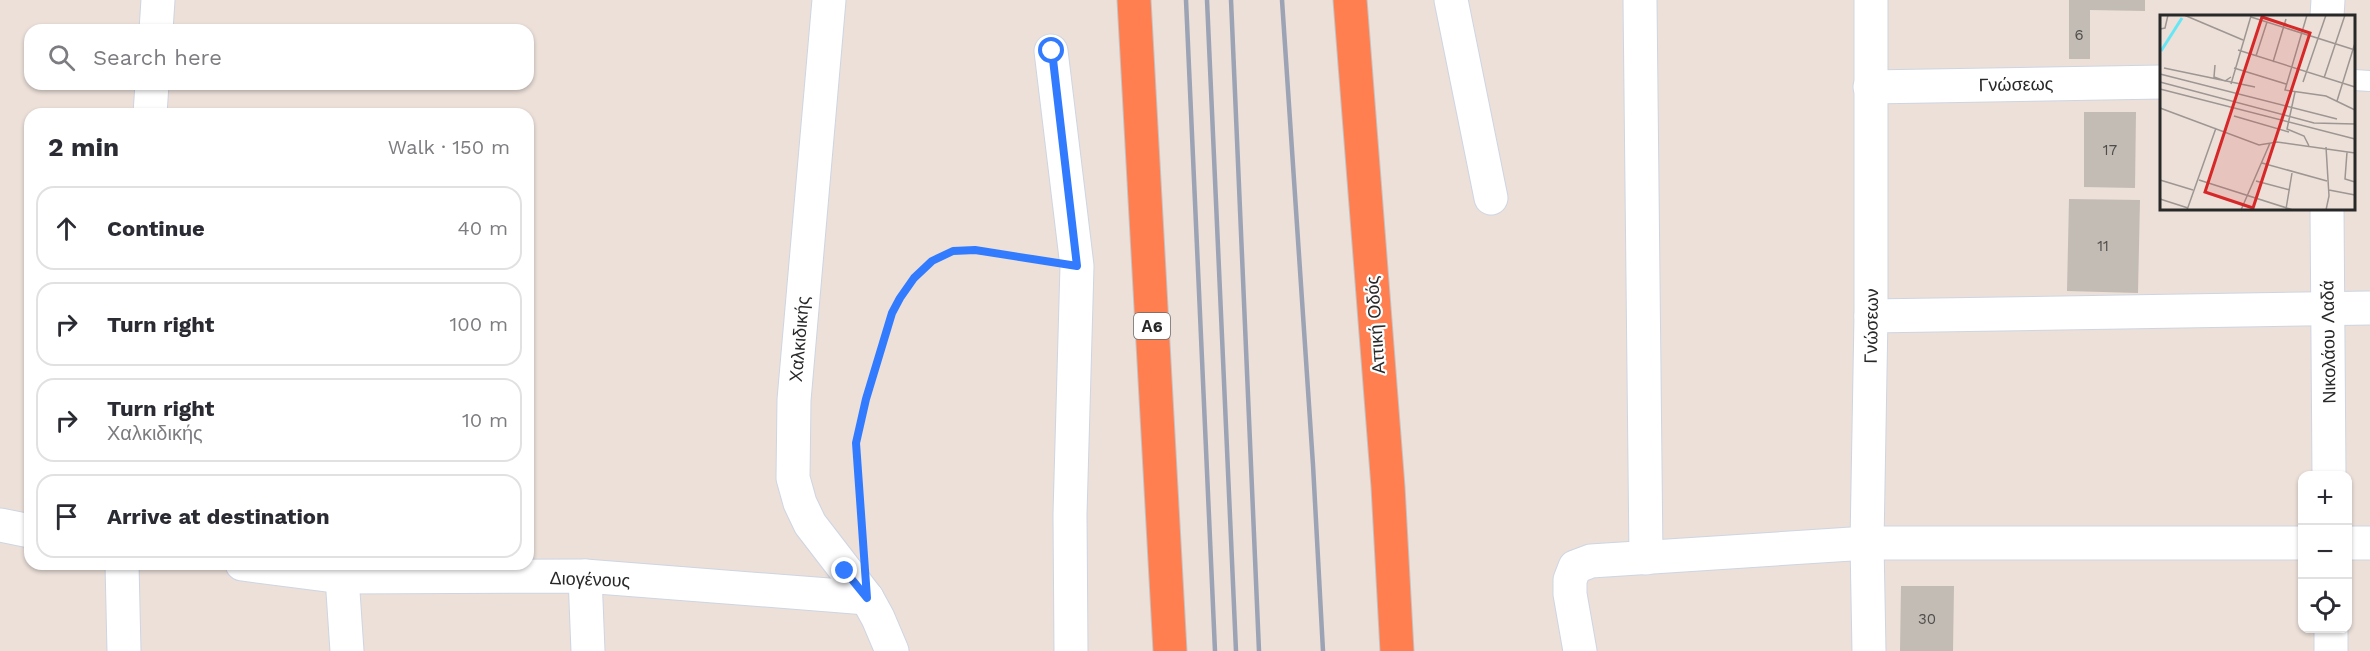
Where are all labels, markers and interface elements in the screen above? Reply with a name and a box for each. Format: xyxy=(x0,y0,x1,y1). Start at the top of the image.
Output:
inset map xyxy=(2160,15,2355,210)
search box xyxy=(24,24,534,90)
house number: 6 xyxy=(2074,26,2084,44)
route start xyxy=(1038,37,1064,63)
icon: search xyxy=(45,41,78,74)
text: Search here xyxy=(93,45,222,70)
street label: Γνώσεως xyxy=(1978,73,2054,95)
text: 2 min xyxy=(48,132,119,162)
text: Walk · 150 m xyxy=(388,135,510,159)
house number: 17 xyxy=(2103,141,2117,159)
icon: ahead xyxy=(50,212,83,245)
text: Continue xyxy=(107,216,205,241)
text: 40 m xyxy=(457,216,508,240)
house number: 11 xyxy=(2097,237,2109,255)
street label: Αττική Οδός xyxy=(1361,275,1389,375)
street label: Νικολάου Λαδά xyxy=(2316,280,2340,404)
street label: Γνώσεων xyxy=(1860,288,1882,364)
street label: Χαλκιδικής xyxy=(785,295,813,383)
icon: right xyxy=(50,308,83,341)
text: Turn right xyxy=(107,312,214,337)
text: 100 m xyxy=(449,312,508,336)
road number: Α6 xyxy=(1134,313,1170,339)
text: Turn right xyxy=(107,396,214,421)
icon: right xyxy=(50,404,83,437)
text: 10 m xyxy=(462,408,508,432)
text: Χαλκιδικής xyxy=(107,421,203,445)
map controls xyxy=(2298,471,2352,633)
button: + xyxy=(2298,471,2352,525)
icon: arrive xyxy=(50,500,83,533)
text: Arrive at destination xyxy=(107,504,330,529)
button: − xyxy=(2298,525,2352,579)
route end xyxy=(831,557,857,583)
street label: Διογένους xyxy=(549,567,631,591)
button: locate xyxy=(2298,579,2352,633)
house number: 30 xyxy=(1918,610,1936,628)

